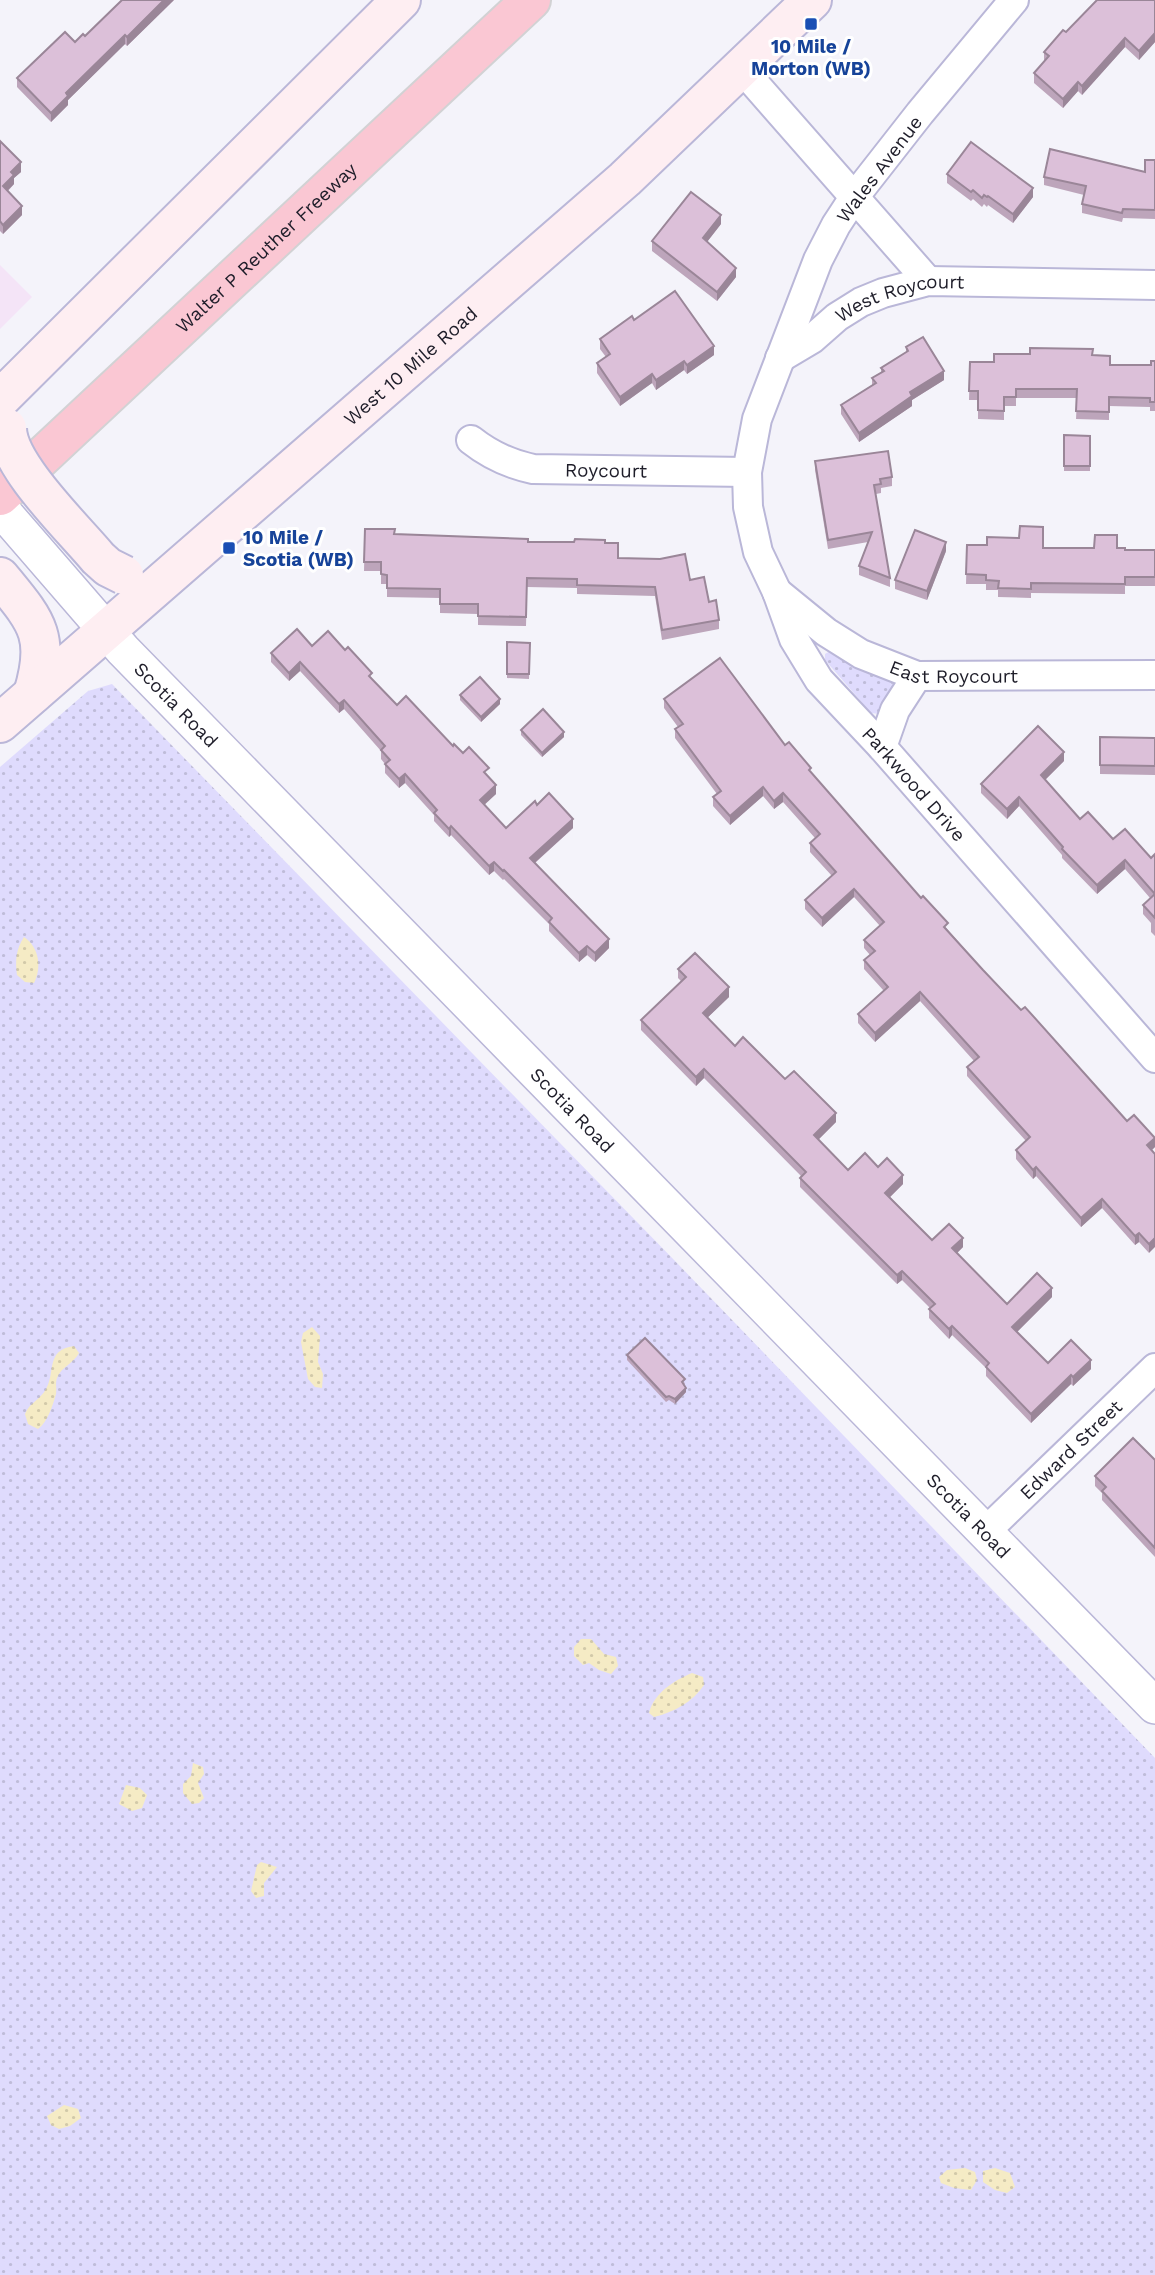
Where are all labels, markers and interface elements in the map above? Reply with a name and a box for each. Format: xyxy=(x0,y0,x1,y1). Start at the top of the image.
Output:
marker: 10 Mile / Morton (WB) xyxy=(803,16,819,32)
place label: 10 Mile / Morton (WB) xyxy=(751,35,871,80)
street label: Wales Avenue xyxy=(832,111,927,227)
street label: Walter P Reuther Freeway xyxy=(171,158,362,338)
street label: West Roycourt xyxy=(831,270,965,327)
street label: West 10 Mile Road xyxy=(339,302,482,431)
street label: Roycourt xyxy=(565,458,647,483)
place label: 10 Mile / Scotia (WB) xyxy=(243,526,354,571)
marker: 10 Mile / Scotia (WB) xyxy=(221,540,237,556)
street label: East Roycourt xyxy=(886,655,1018,689)
street label: Scotia Road xyxy=(129,657,223,752)
street label: Parkwood Drive xyxy=(857,722,970,846)
street label: Scotia Road xyxy=(525,1063,619,1158)
street label: Edward Street xyxy=(1015,1395,1127,1504)
street label: Scotia Road xyxy=(922,1468,1015,1563)

